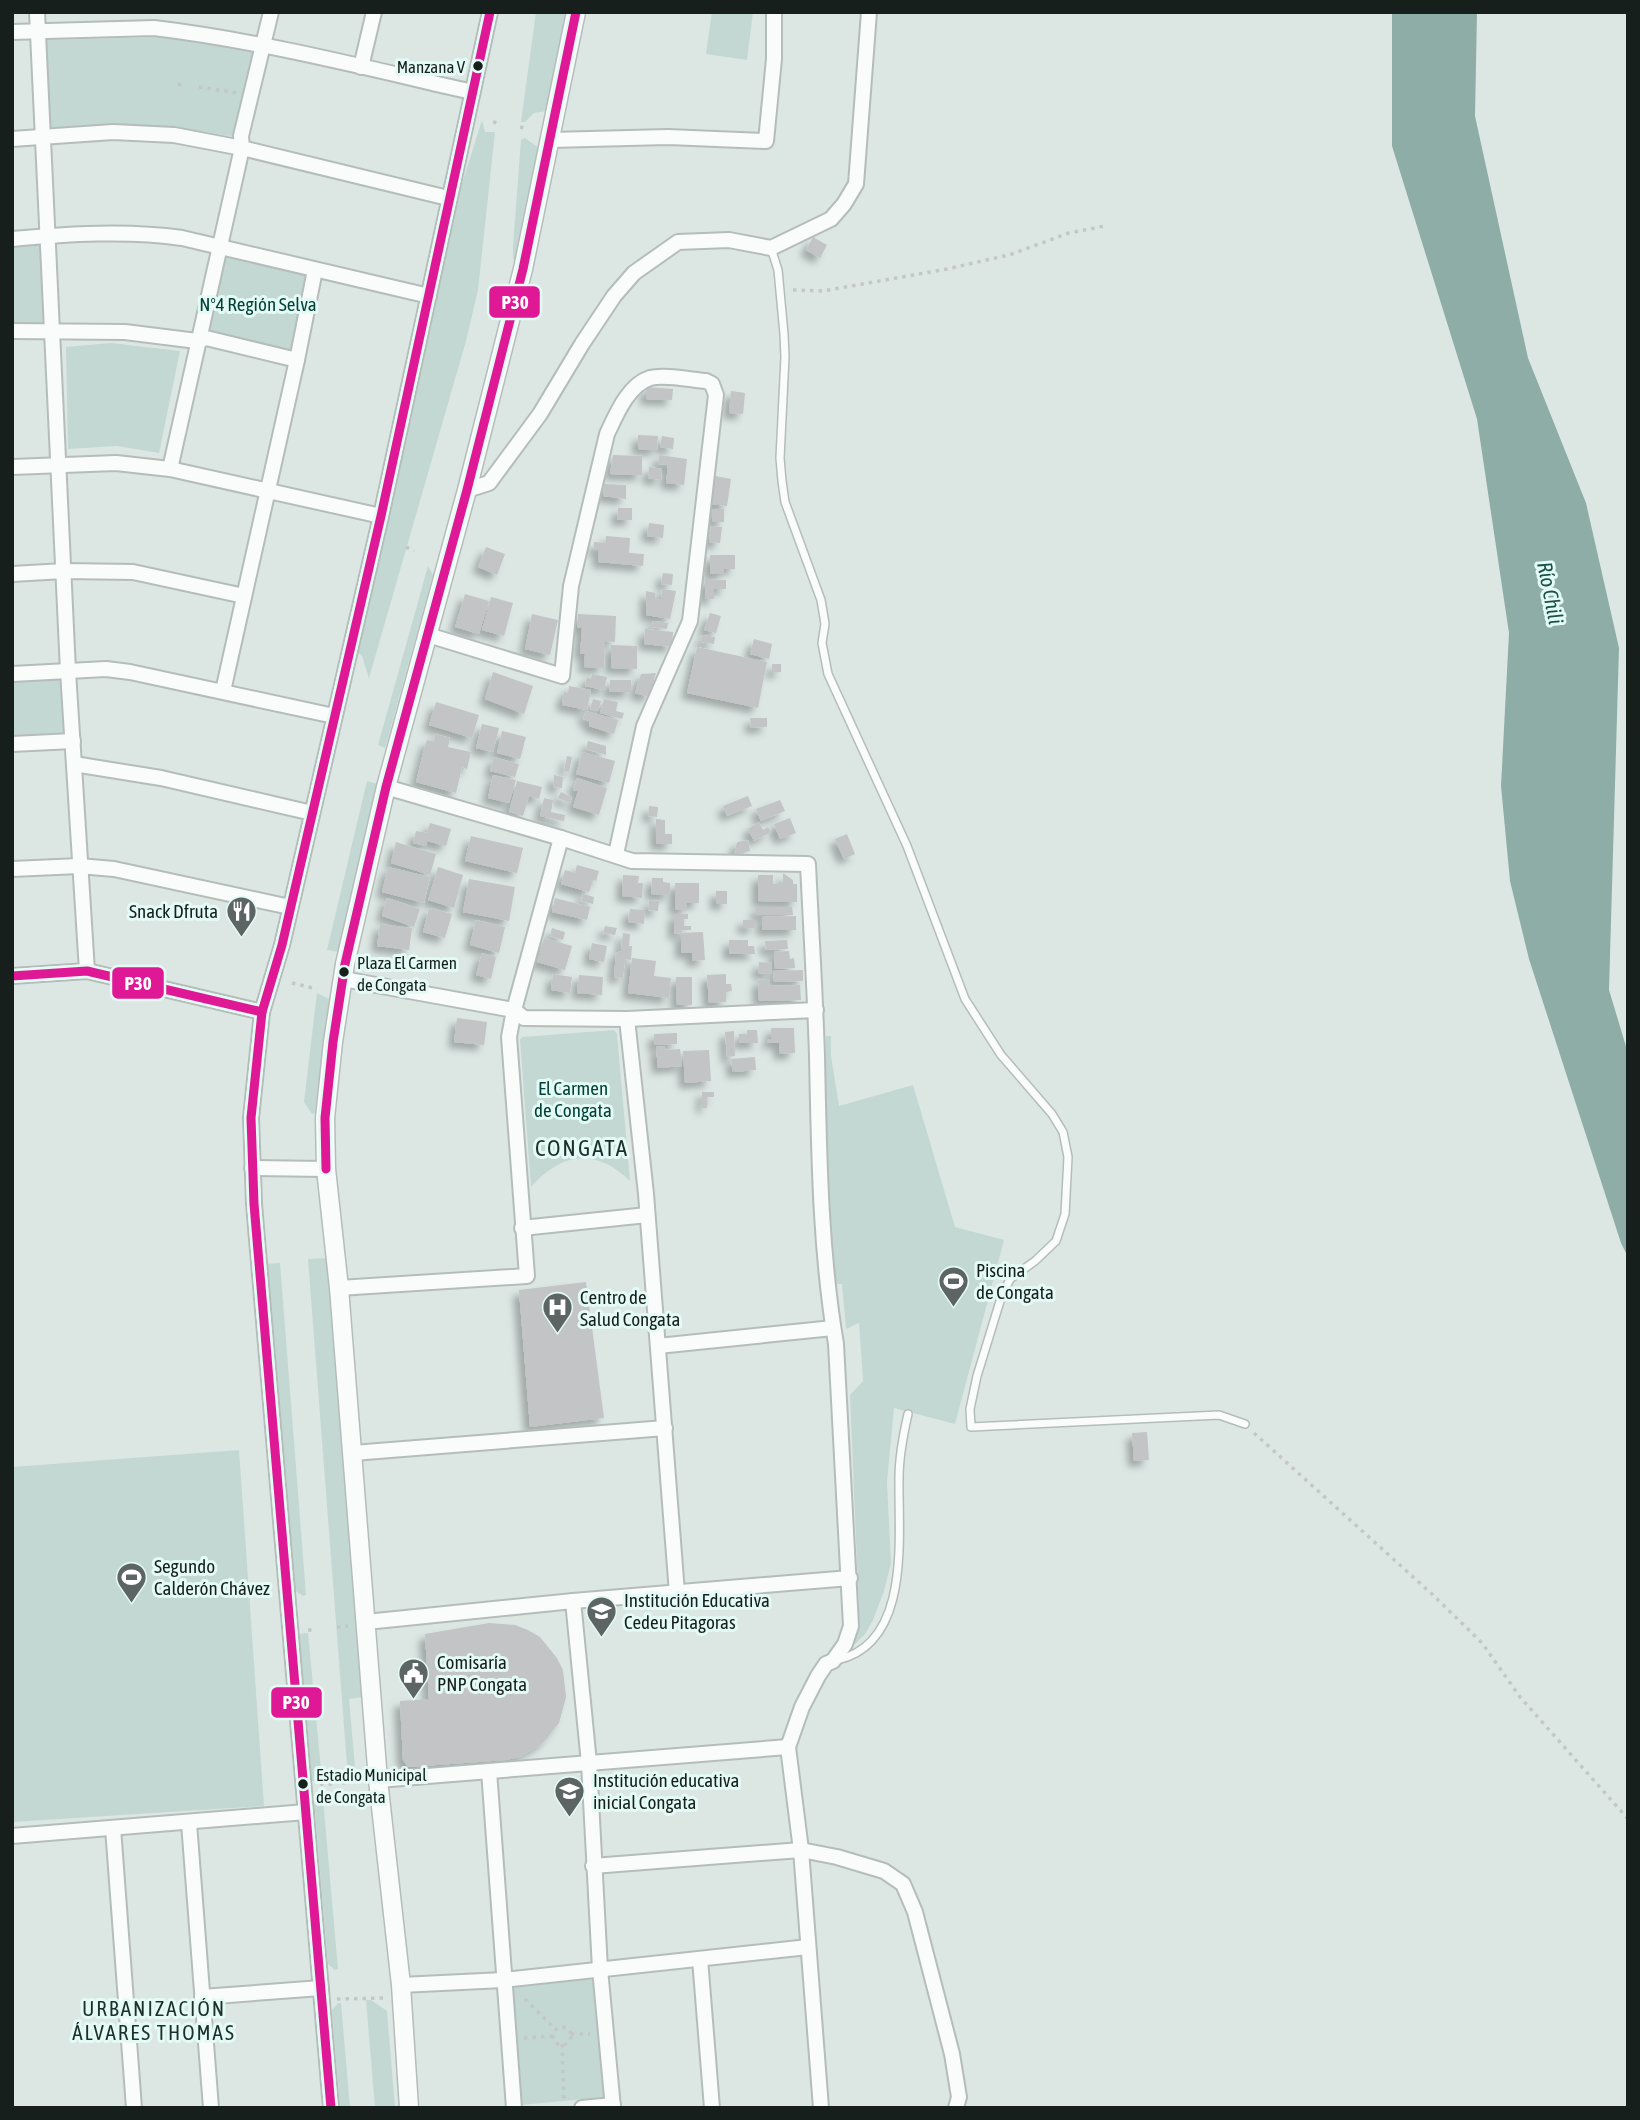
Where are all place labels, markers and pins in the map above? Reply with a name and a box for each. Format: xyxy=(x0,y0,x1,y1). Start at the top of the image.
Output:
place label: Manzana V xyxy=(397,57,466,77)
marker: Manzana V xyxy=(471,59,485,73)
restaurant icon: Snack Dfruta xyxy=(224,894,258,938)
place label: Snack Dfruta xyxy=(129,900,218,922)
place label: Plaza El Carmen de Congata xyxy=(357,953,457,995)
marker: Plaza El Carmen de Congata xyxy=(337,965,351,979)
place label: Piscina de Congata xyxy=(976,1259,1054,1303)
sports icon: Piscina de Congata xyxy=(936,1264,970,1308)
place label: Centro de Salud Congata xyxy=(580,1286,680,1330)
hospital icon: Centro de Salud Congata xyxy=(540,1291,574,1335)
place label: Segundo Calderón Chávez xyxy=(154,1555,270,1599)
sports icon: Segundo Calderón Chávez xyxy=(114,1560,148,1604)
place label: Institución Educativa Cedeu Pitagoras xyxy=(624,1589,770,1633)
school or university icon: Institución Educativa Cedeu Pitagoras xyxy=(584,1594,618,1638)
place label: Comisaría PNP Congata xyxy=(437,1651,527,1695)
public building icon: Comisaría PNP Congata xyxy=(397,1656,431,1700)
place label: Estadio Municipal de Congata xyxy=(316,1765,427,1807)
place label: Institución educativa inicial Congata xyxy=(593,1769,739,1813)
school or university icon: Institución educativa inicial Congata xyxy=(553,1774,587,1818)
marker: Estadio Municipal de Congata xyxy=(296,1777,310,1791)

